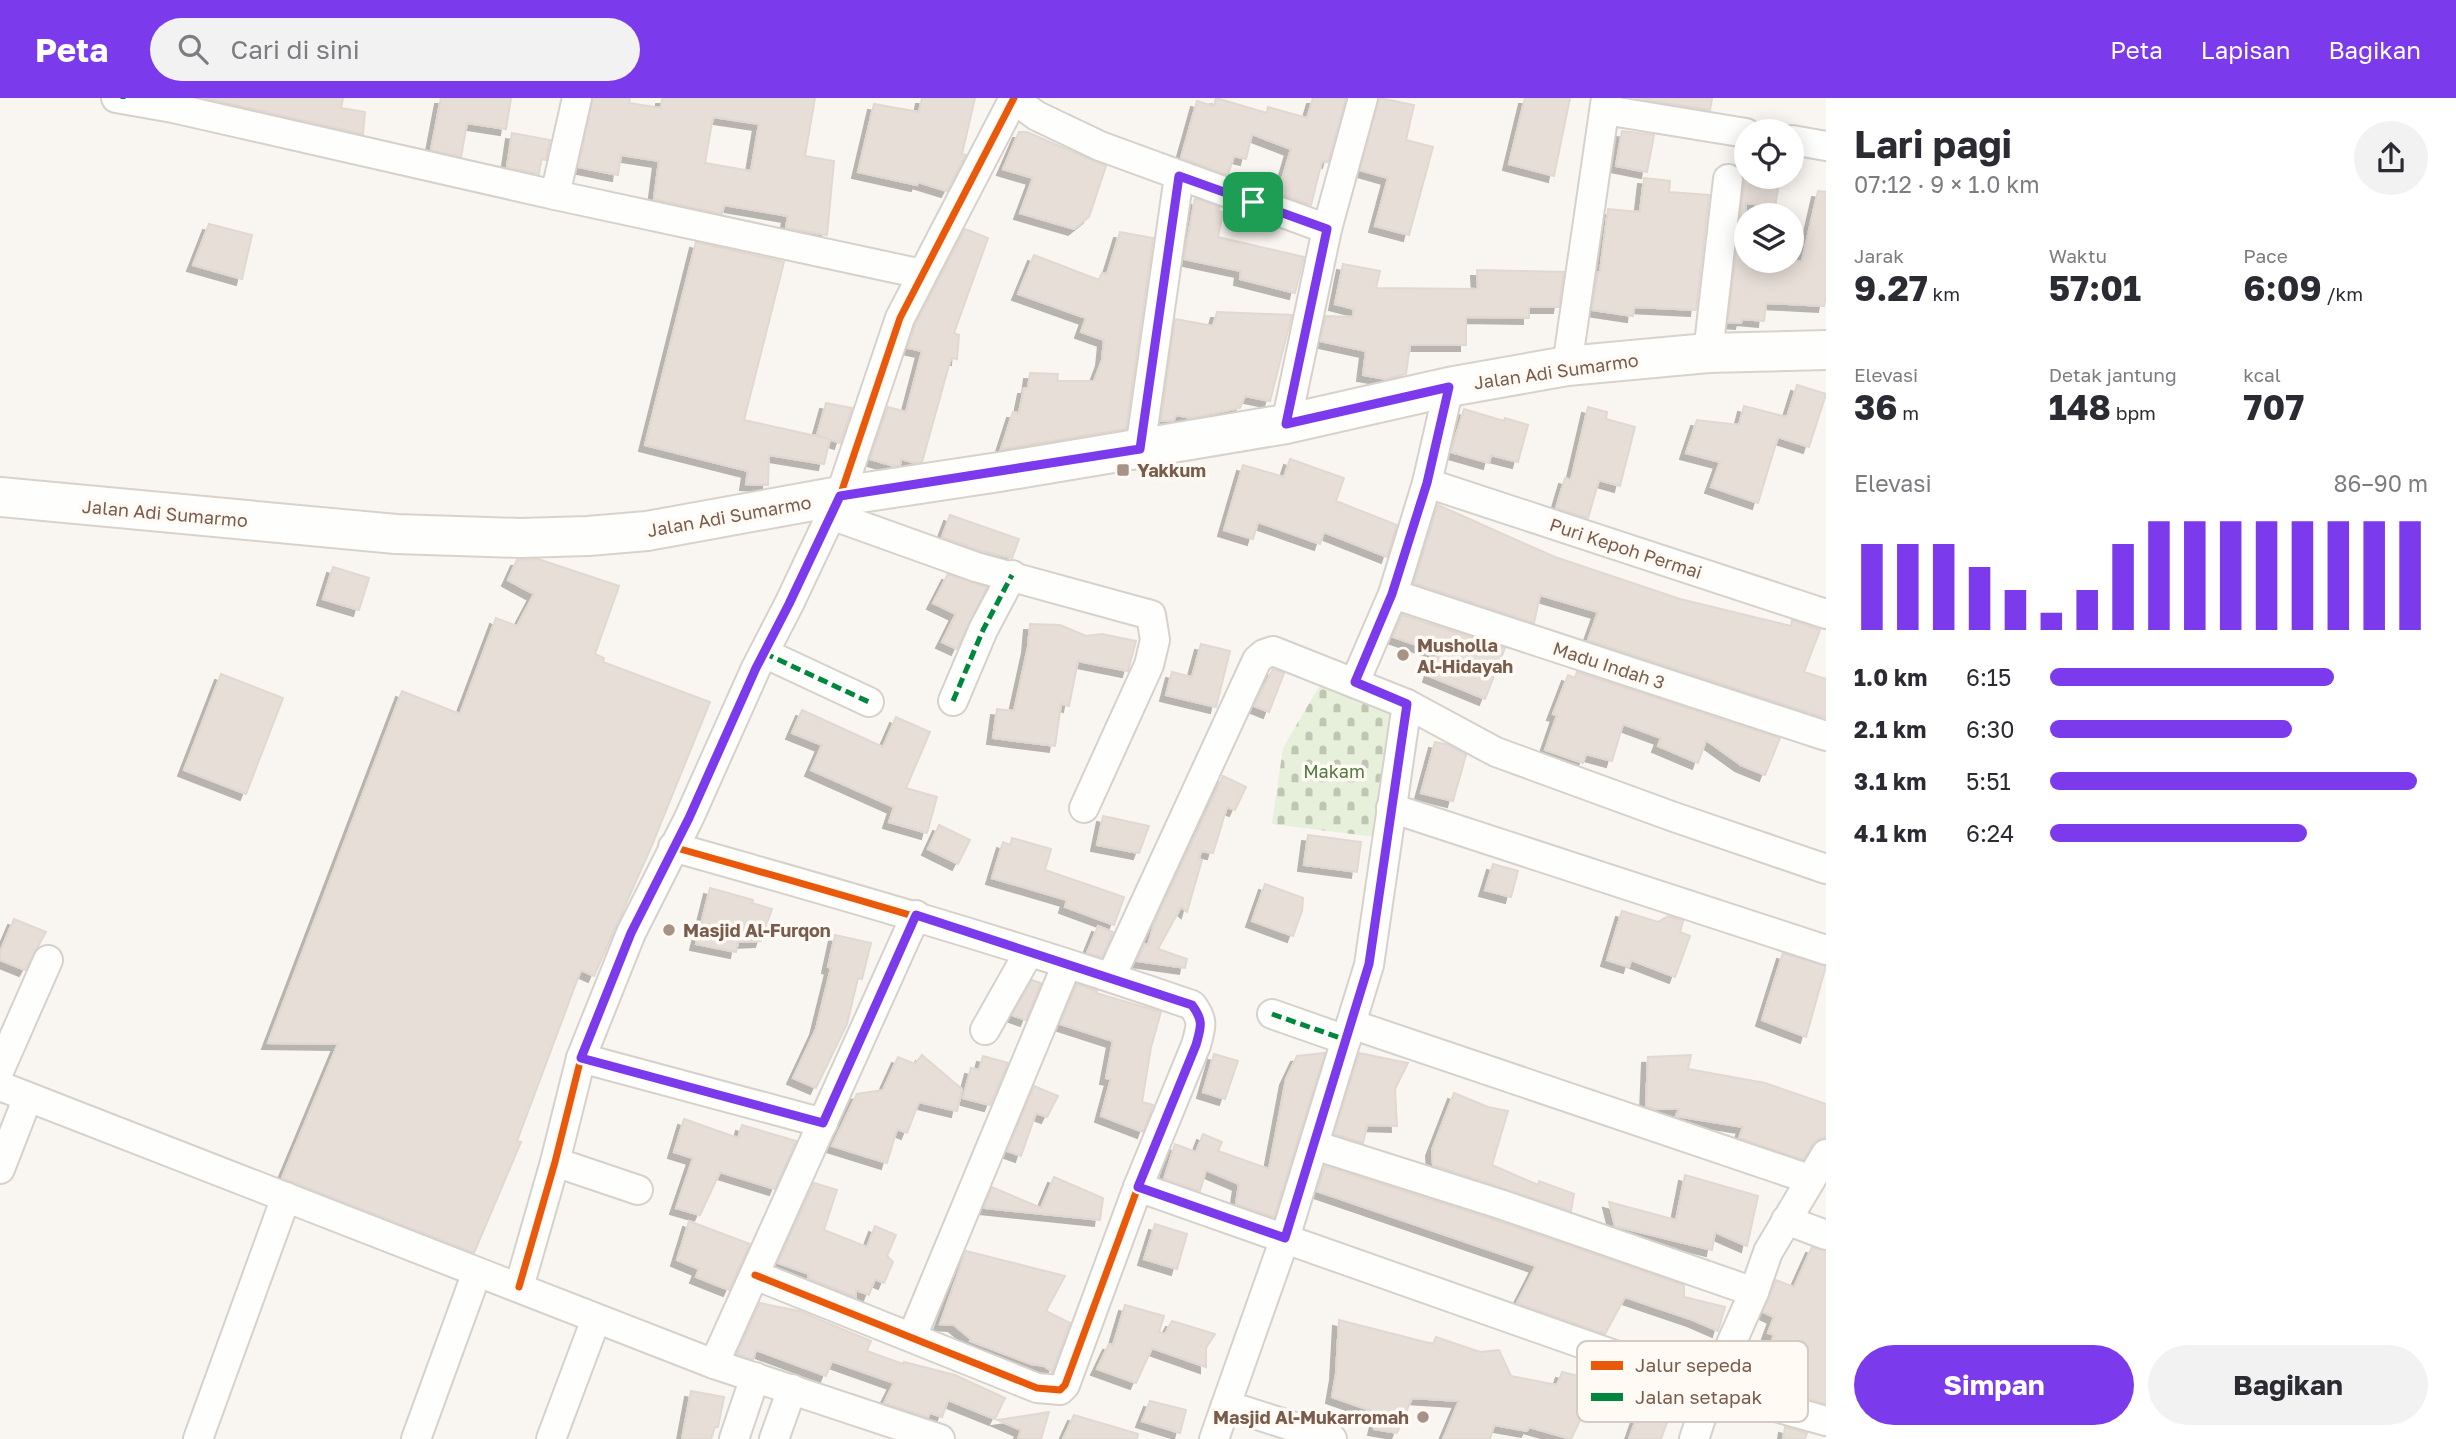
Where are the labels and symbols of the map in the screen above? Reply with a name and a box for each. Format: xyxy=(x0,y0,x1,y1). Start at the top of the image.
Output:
pin xyxy=(1223,172,1283,232)
street label: Jalan Adi Sumarmo xyxy=(1472,349,1640,393)
place label: Yakkum xyxy=(1137,459,1206,481)
marker: Yakkum xyxy=(1115,462,1131,478)
street label: Jalan Adi Sumarmo xyxy=(645,491,813,541)
street label: Jalan Adi Sumarmo xyxy=(81,495,249,531)
street label: Puri Kepoh Permai xyxy=(1547,513,1705,583)
place label: Musholla Al-Hidayah xyxy=(1417,634,1513,677)
street label: Madu Indah 3 xyxy=(1550,637,1668,693)
marker: Musholla Al-Hidayah xyxy=(1395,647,1411,663)
park label: Makam xyxy=(1303,760,1365,782)
place label: Masjid Al-Furqon xyxy=(683,919,831,941)
marker: Masjid Al-Furqon xyxy=(661,922,677,938)
legend xyxy=(1577,1341,1808,1422)
text: Jalur sepeda xyxy=(1635,1353,1752,1376)
text: Jalan setapak xyxy=(1635,1385,1762,1408)
place label: Masjid Al-Mukarromah xyxy=(1213,1406,1409,1428)
marker: Masjid Al-Mukarromah xyxy=(1415,1409,1431,1425)

